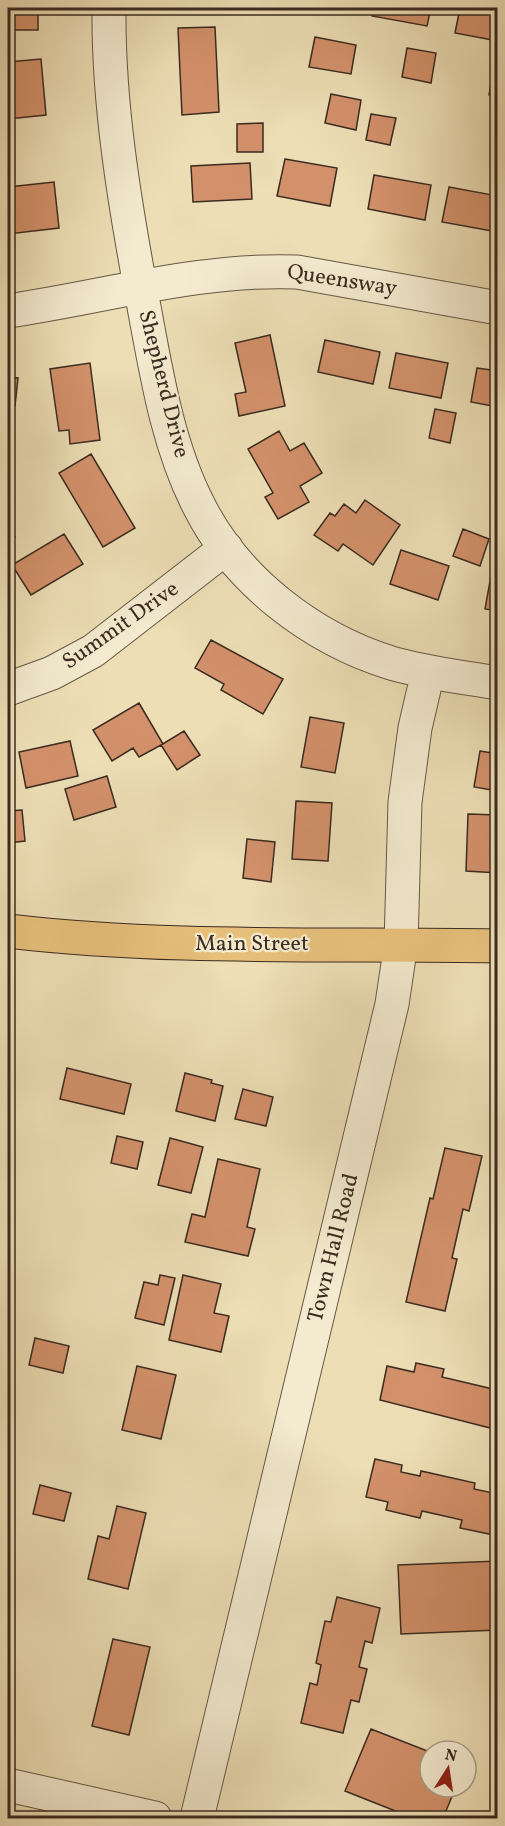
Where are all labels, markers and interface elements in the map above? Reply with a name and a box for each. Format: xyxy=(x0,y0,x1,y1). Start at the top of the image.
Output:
street label: Queensway xyxy=(285,257,399,305)
street label: Shepherd Drive xyxy=(130,307,196,461)
street label: Summit Drive xyxy=(56,574,186,678)
street label: Main Street xyxy=(195,929,309,960)
street label: Town Hall Road xyxy=(301,1170,367,1326)
north arrow xyxy=(418,1739,478,1799)
text: N xyxy=(443,1744,459,1768)

